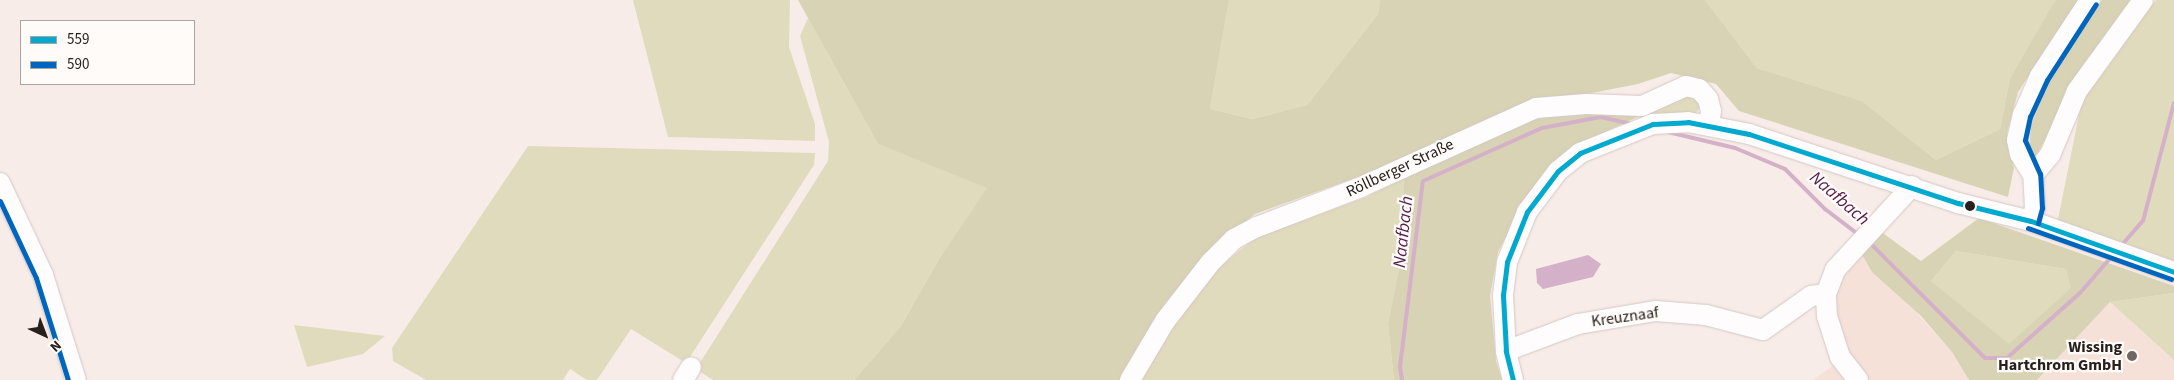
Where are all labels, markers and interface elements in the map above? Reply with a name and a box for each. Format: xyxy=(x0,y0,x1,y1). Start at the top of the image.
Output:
legend xyxy=(20,20,195,85)
text: 559 xyxy=(67,29,89,50)
text: 590 xyxy=(67,54,89,75)
street label: Röllberger Straße xyxy=(1343,135,1457,201)
water label: Naafbach xyxy=(1805,167,1873,231)
water label: Naafbach xyxy=(1389,195,1419,269)
unlabelled marker xyxy=(1965,201,1975,211)
street label: Kreuznaaf xyxy=(1590,303,1660,331)
north arrow xyxy=(20,310,70,360)
text: N xyxy=(45,335,65,356)
place label: Wissing Hartchrom GmbH xyxy=(1998,337,2122,375)
marker: Wissing Hartchrom GmbH xyxy=(2126,350,2138,362)

